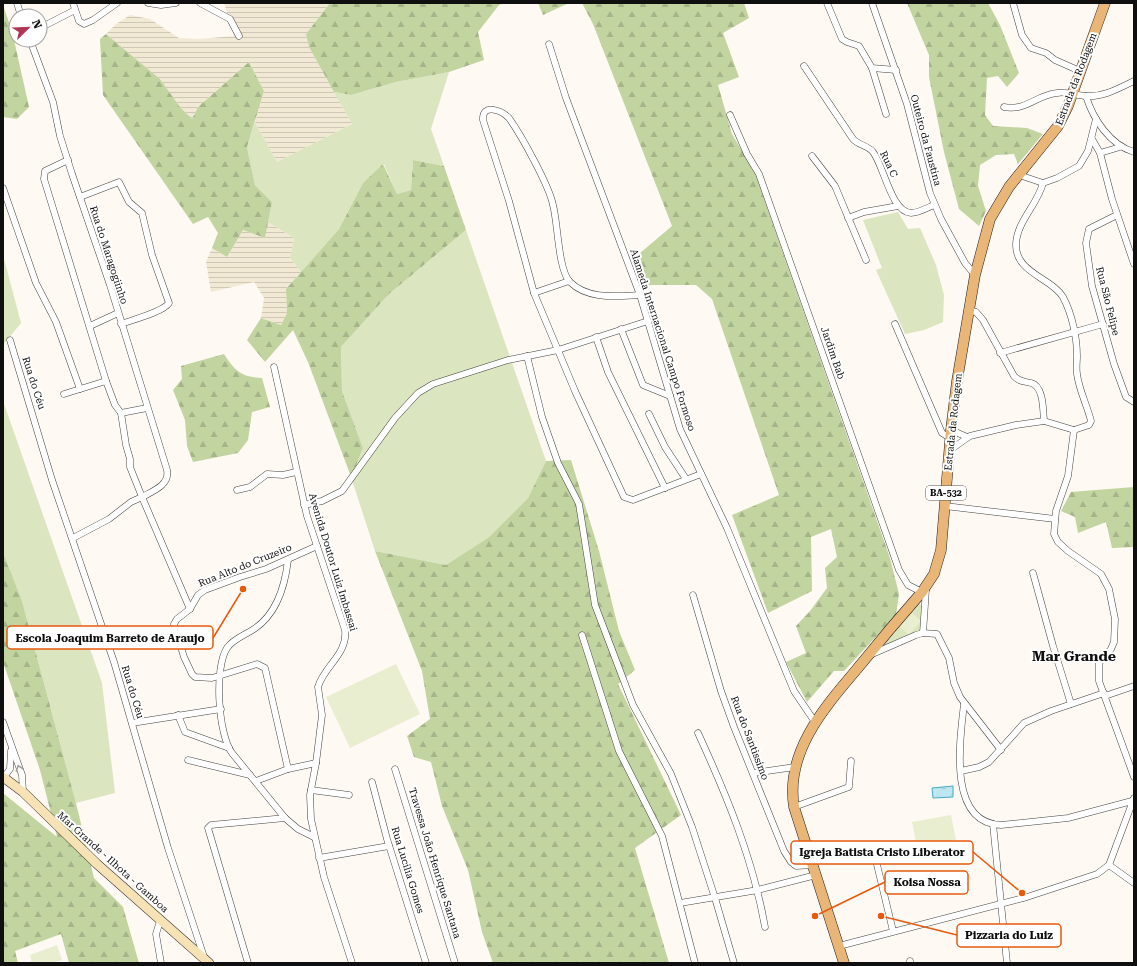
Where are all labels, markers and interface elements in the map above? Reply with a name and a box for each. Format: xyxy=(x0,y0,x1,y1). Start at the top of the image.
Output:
north arrow xyxy=(8,8,48,48)
text: N xyxy=(29,18,45,31)
street label: Estrada da Rodagem xyxy=(1053,31,1099,127)
street label: Outeiro da Faustina xyxy=(908,93,944,187)
street label: Rua C xyxy=(878,149,900,179)
street label: Rua do Maragogiinho xyxy=(88,204,130,306)
street label: Alameda Internacional Campo Formoso xyxy=(628,247,698,433)
street label: Rua São Felipe xyxy=(1094,265,1122,337)
street label: Jardim Bab xyxy=(819,325,847,381)
street label: Rua do Céu xyxy=(20,355,48,412)
street label: Estrada da Rodagem xyxy=(942,373,964,471)
road number: BA-532 xyxy=(926,486,966,500)
street label: Avenida Doutor Luiz Imbassai xyxy=(307,492,359,632)
street label: Rua Alto do Cruzeiro xyxy=(197,541,293,589)
callout: Escola Joaquim Barreto de Araujo xyxy=(7,626,213,649)
text: Escola Joaquim Barreto de Araujo xyxy=(15,632,205,645)
district label: Mar Grande xyxy=(1032,648,1116,664)
street label: Rua do Céu xyxy=(120,664,147,721)
street label: Rua do Santissimo xyxy=(729,694,771,782)
one-way arrow xyxy=(15,765,24,772)
street label: Travessa João Henrique Santana xyxy=(407,786,463,940)
street label: Mar Grande - Ilhota - Gamboa xyxy=(56,809,171,915)
street label: Rua Lucilia Gomes xyxy=(390,825,426,915)
callout: Igreja Batista Cristo Liberator xyxy=(791,841,973,864)
text: Igreja Batista Cristo Liberator xyxy=(799,846,965,859)
callout: Koisa Nossa xyxy=(885,871,968,894)
text: Koisa Nossa xyxy=(893,876,961,889)
callout: Pizzaria do Luiz xyxy=(957,924,1061,947)
text: Pizzaria do Luiz xyxy=(965,929,1053,942)

